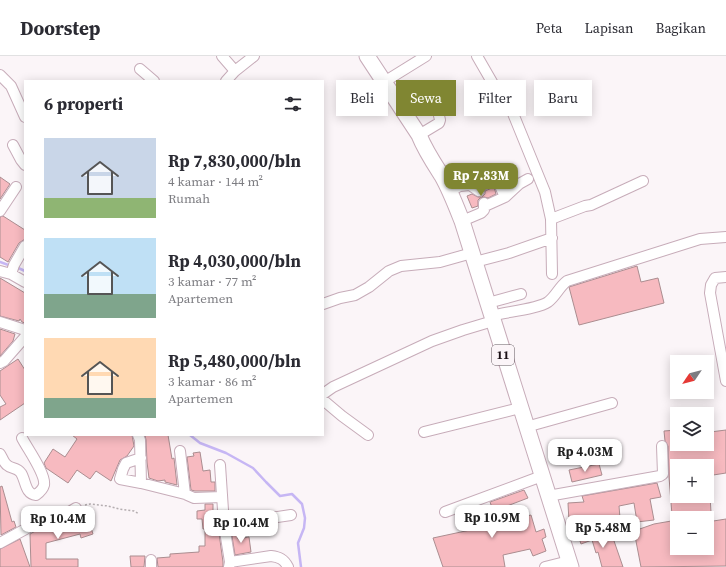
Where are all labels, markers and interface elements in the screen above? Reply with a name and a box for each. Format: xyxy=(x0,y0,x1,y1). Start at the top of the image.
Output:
text: Doorstep xyxy=(20,15,100,41)
text: Peta xyxy=(536,18,562,38)
text: Lapisan xyxy=(584,18,634,38)
text: Bagikan xyxy=(656,18,706,38)
chip: Beli xyxy=(336,80,388,116)
chip: Sewa xyxy=(396,80,456,116)
chip: Filter xyxy=(464,80,526,116)
chip: Baru xyxy=(534,80,592,116)
text: 6 properti xyxy=(44,92,123,116)
icon: filters xyxy=(282,93,304,115)
text: Rp 7,830,000/bln xyxy=(168,149,301,173)
icon: home xyxy=(76,154,124,202)
pin: Rp 7.83M xyxy=(440,163,522,197)
text: Rp 7.83M xyxy=(453,167,509,184)
text: 4 kamar · 144 m² xyxy=(168,173,263,190)
text: Rumah xyxy=(168,190,210,207)
text: Rp 4,030,000/bln xyxy=(168,249,301,273)
icon: home xyxy=(76,254,124,302)
text: 3 kamar · 77 m² xyxy=(168,273,257,290)
text: Apartemen xyxy=(168,290,233,307)
road number: 11 xyxy=(492,345,514,365)
text: Rp 5,480,000/bln xyxy=(168,349,301,373)
icon: home xyxy=(76,354,124,402)
north arrow xyxy=(670,355,714,399)
map controls xyxy=(670,355,714,555)
text: 3 kamar · 86 m² xyxy=(168,373,257,390)
text: Apartemen xyxy=(168,390,233,407)
button: layers xyxy=(670,407,714,451)
pin: Rp 4.03M xyxy=(544,439,626,473)
text: Rp 4.03M xyxy=(557,443,613,460)
button: + xyxy=(670,459,714,503)
pin: Rp 10.9M xyxy=(451,505,533,539)
pin: Rp 10.4M xyxy=(17,506,99,540)
text: Rp 10.9M xyxy=(464,509,520,526)
text: Rp 10.4M xyxy=(30,510,86,527)
pin: Rp 10.4M xyxy=(200,510,282,544)
button: − xyxy=(670,511,714,555)
text: Rp 10.4M xyxy=(213,514,269,531)
pin: Rp 5.48M xyxy=(562,515,644,549)
text: Rp 5.48M xyxy=(575,519,631,536)

